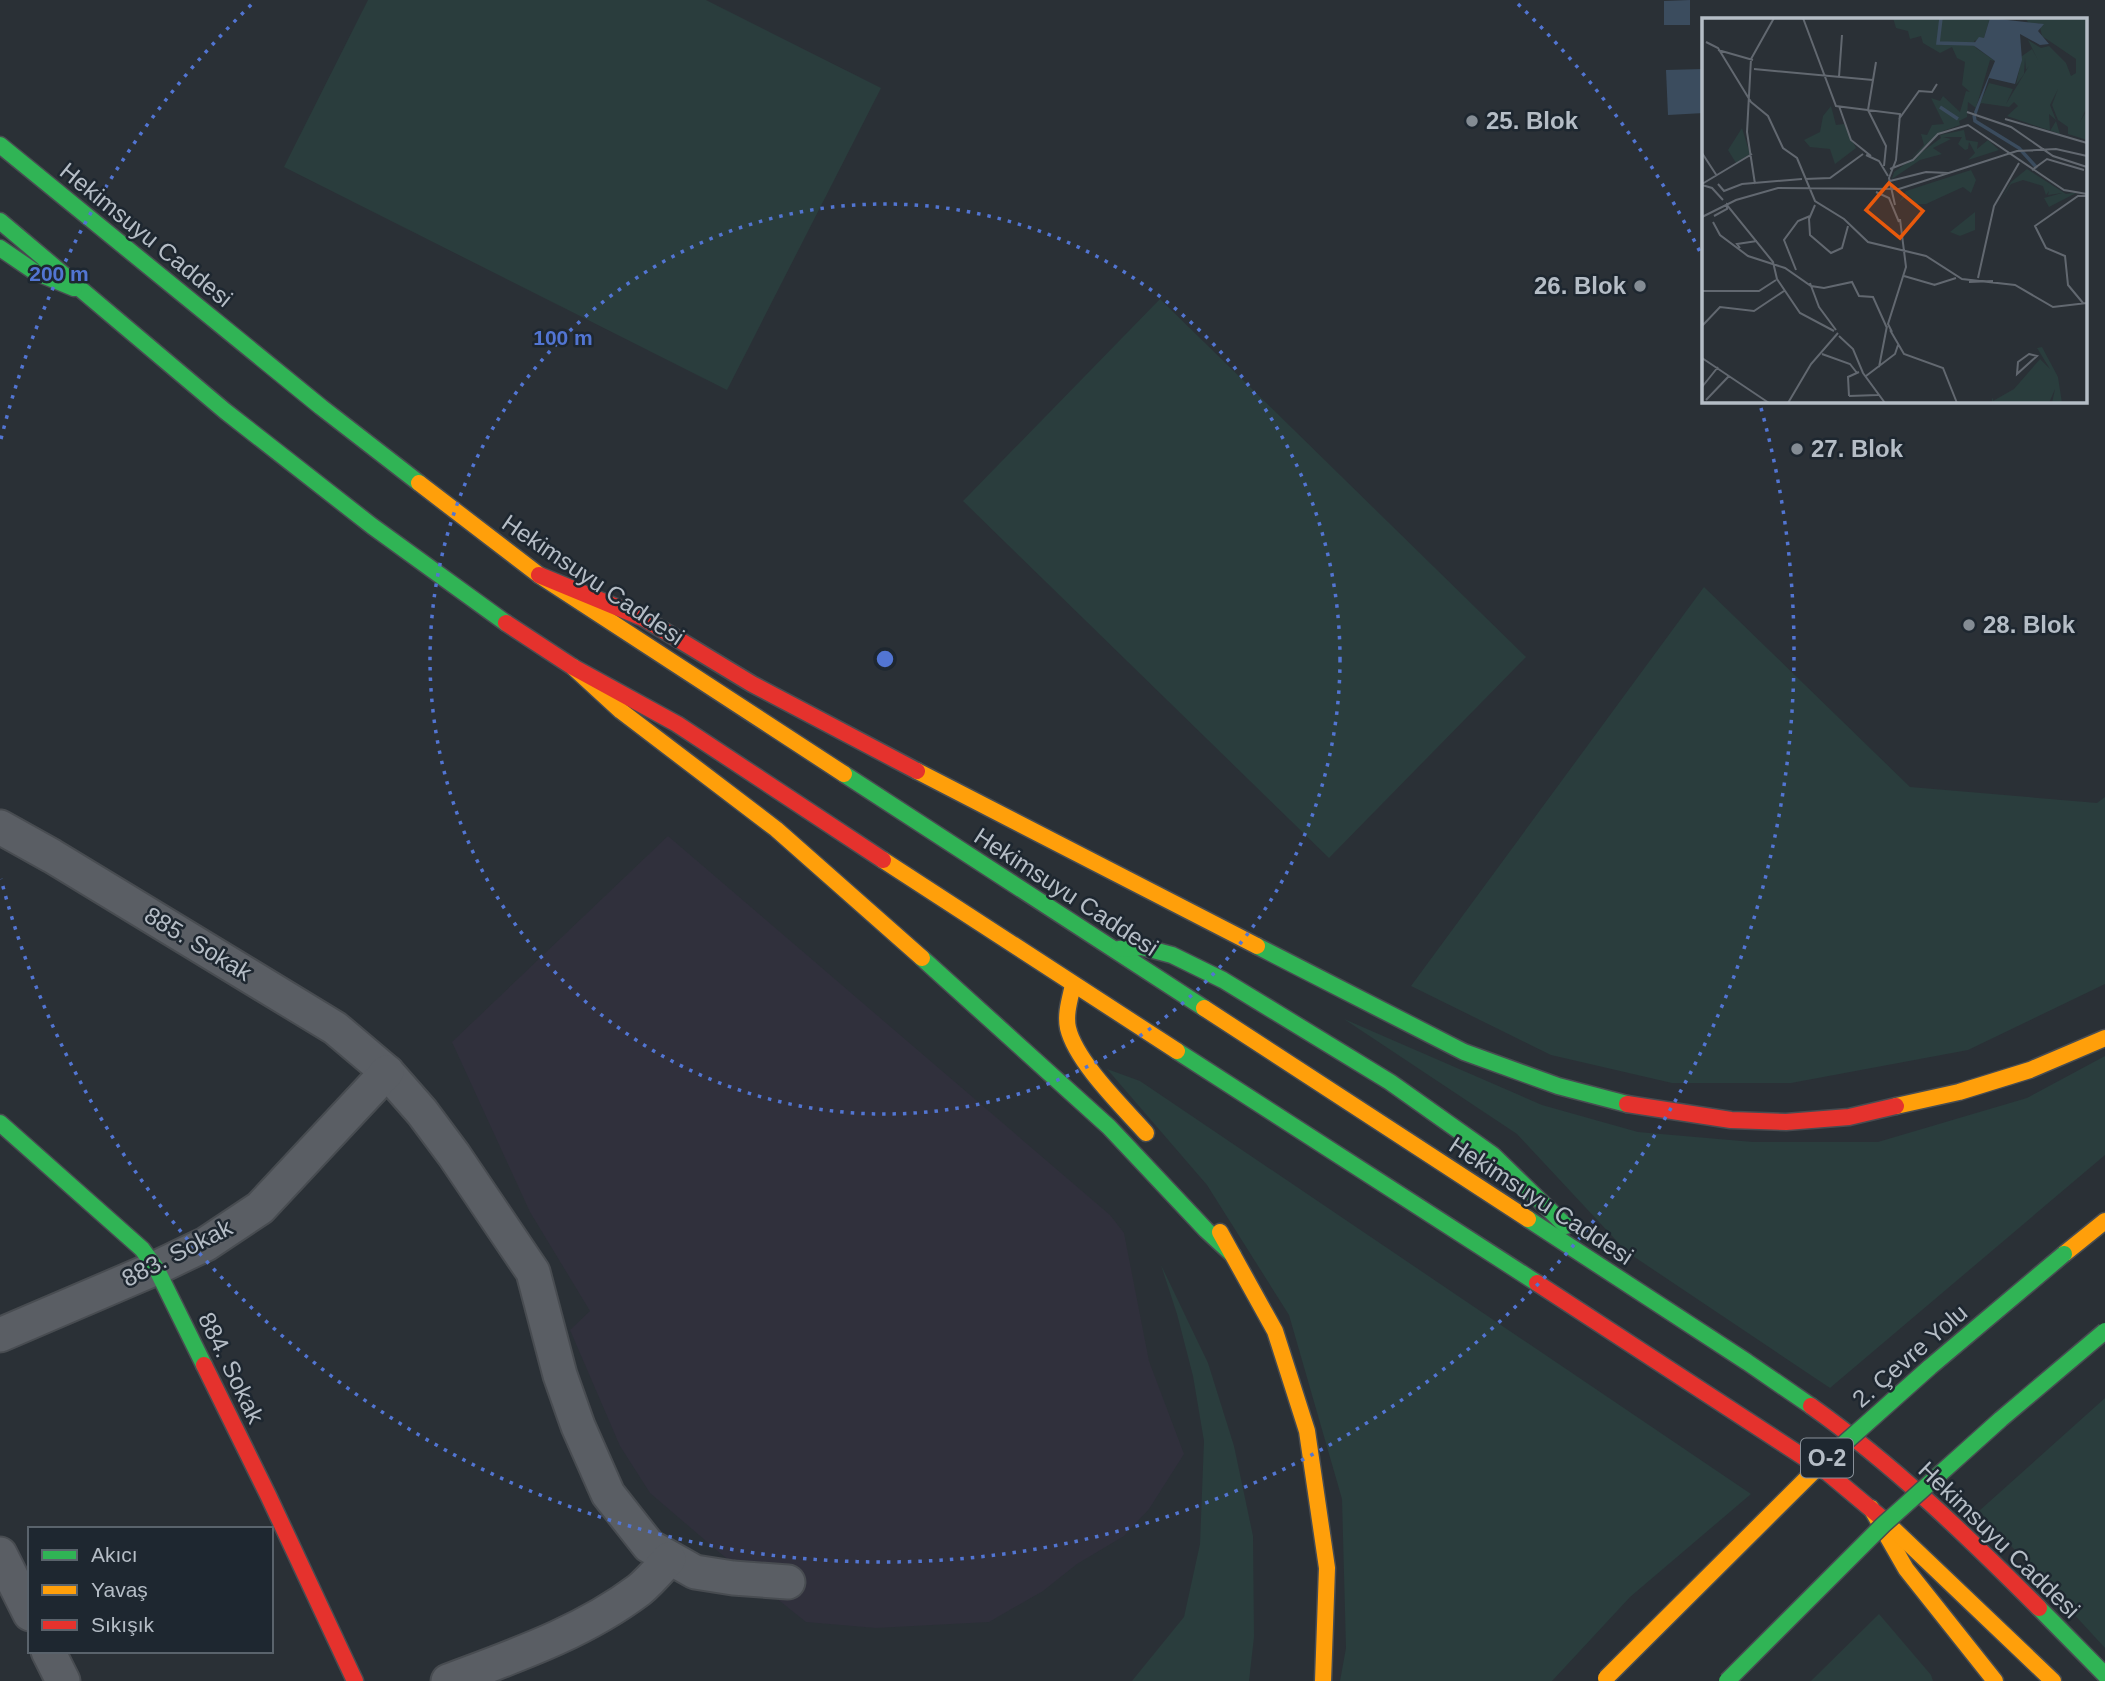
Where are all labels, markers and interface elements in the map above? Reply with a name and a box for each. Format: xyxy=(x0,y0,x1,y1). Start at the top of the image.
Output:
inset map xyxy=(1702,18,2088,402)
place label: 25. Blok xyxy=(1486,107,1579,134)
marker: 25. Blok xyxy=(1464,113,1480,129)
street label: Hekimsuyu Caddesi xyxy=(55,157,238,312)
text: 200 m xyxy=(29,262,89,285)
place label: 26. Blok xyxy=(1534,272,1627,299)
marker: 26. Blok xyxy=(1632,278,1648,294)
text: 100 m xyxy=(533,326,593,349)
place label: 27. Blok xyxy=(1811,435,1904,462)
marker: 27. Blok xyxy=(1789,441,1805,457)
street label: Hekimsuyu Caddesi xyxy=(497,509,689,650)
place label: 28. Blok xyxy=(1983,611,2076,638)
marker: 28. Blok xyxy=(1961,617,1977,633)
centre of rings xyxy=(873,647,897,671)
street label: Hekimsuyu Caddesi xyxy=(969,822,1163,961)
street label: 885. Sokak xyxy=(140,901,258,987)
street label: Hekimsuyu Caddesi xyxy=(1444,1131,1638,1270)
street label: 883. Sokak xyxy=(117,1213,237,1292)
street label: 2. Çevre Yolu xyxy=(1847,1299,1972,1413)
street label: 884. Sokak xyxy=(193,1308,270,1429)
road number: O-2 xyxy=(1801,1438,1853,1478)
street label: Hekimsuyu Caddesi xyxy=(1913,1456,2085,1623)
legend xyxy=(28,1527,273,1653)
text: Akıcı xyxy=(91,1543,138,1566)
text: Yavaş xyxy=(91,1578,148,1601)
text: Sıkışık xyxy=(91,1613,155,1636)

